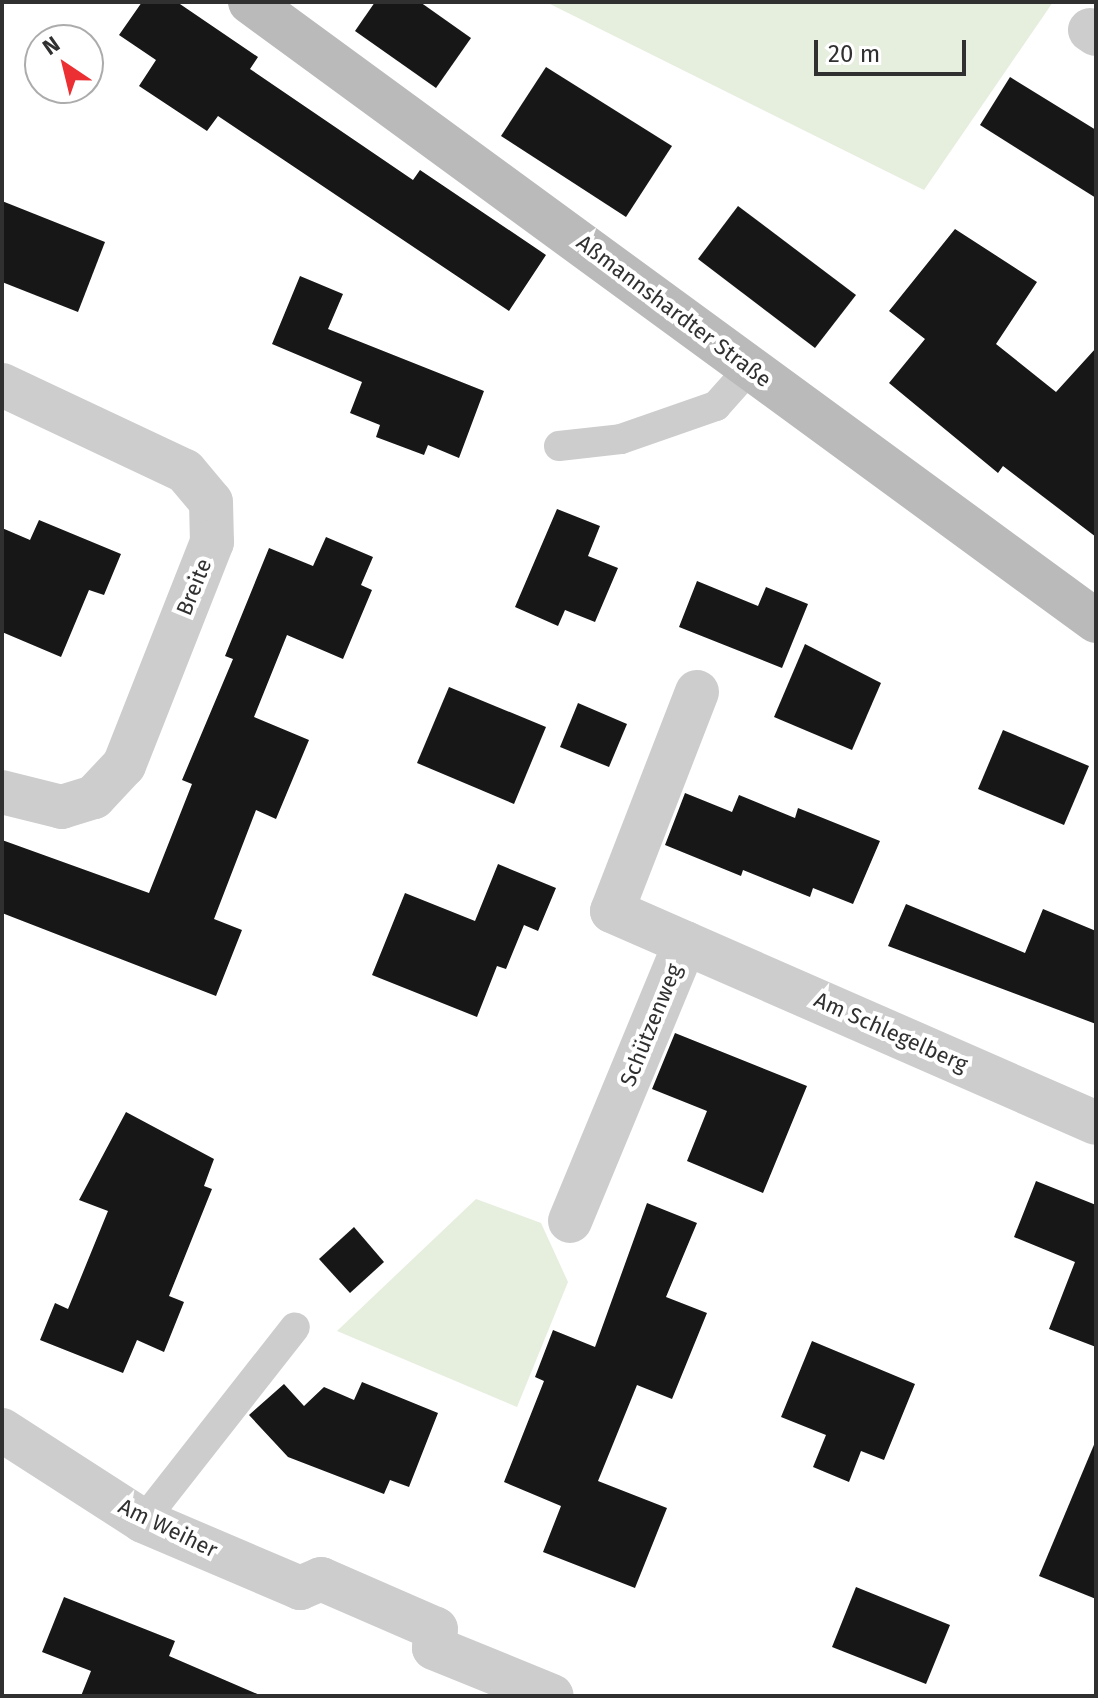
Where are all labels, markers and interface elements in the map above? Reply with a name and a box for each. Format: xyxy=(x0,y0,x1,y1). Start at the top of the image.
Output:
north arrow xyxy=(24,24,104,104)
scale bar xyxy=(818,24,970,74)
text: N xyxy=(37,30,65,61)
text: 20 m xyxy=(828,40,880,68)
street label: Aßmannshardter Straße xyxy=(571,229,777,393)
street label: Breite xyxy=(171,555,217,619)
street label: Schützenweg xyxy=(614,960,688,1090)
street label: Am Schlegelberg xyxy=(810,986,972,1078)
street label: Am Weiher xyxy=(114,1493,222,1563)

